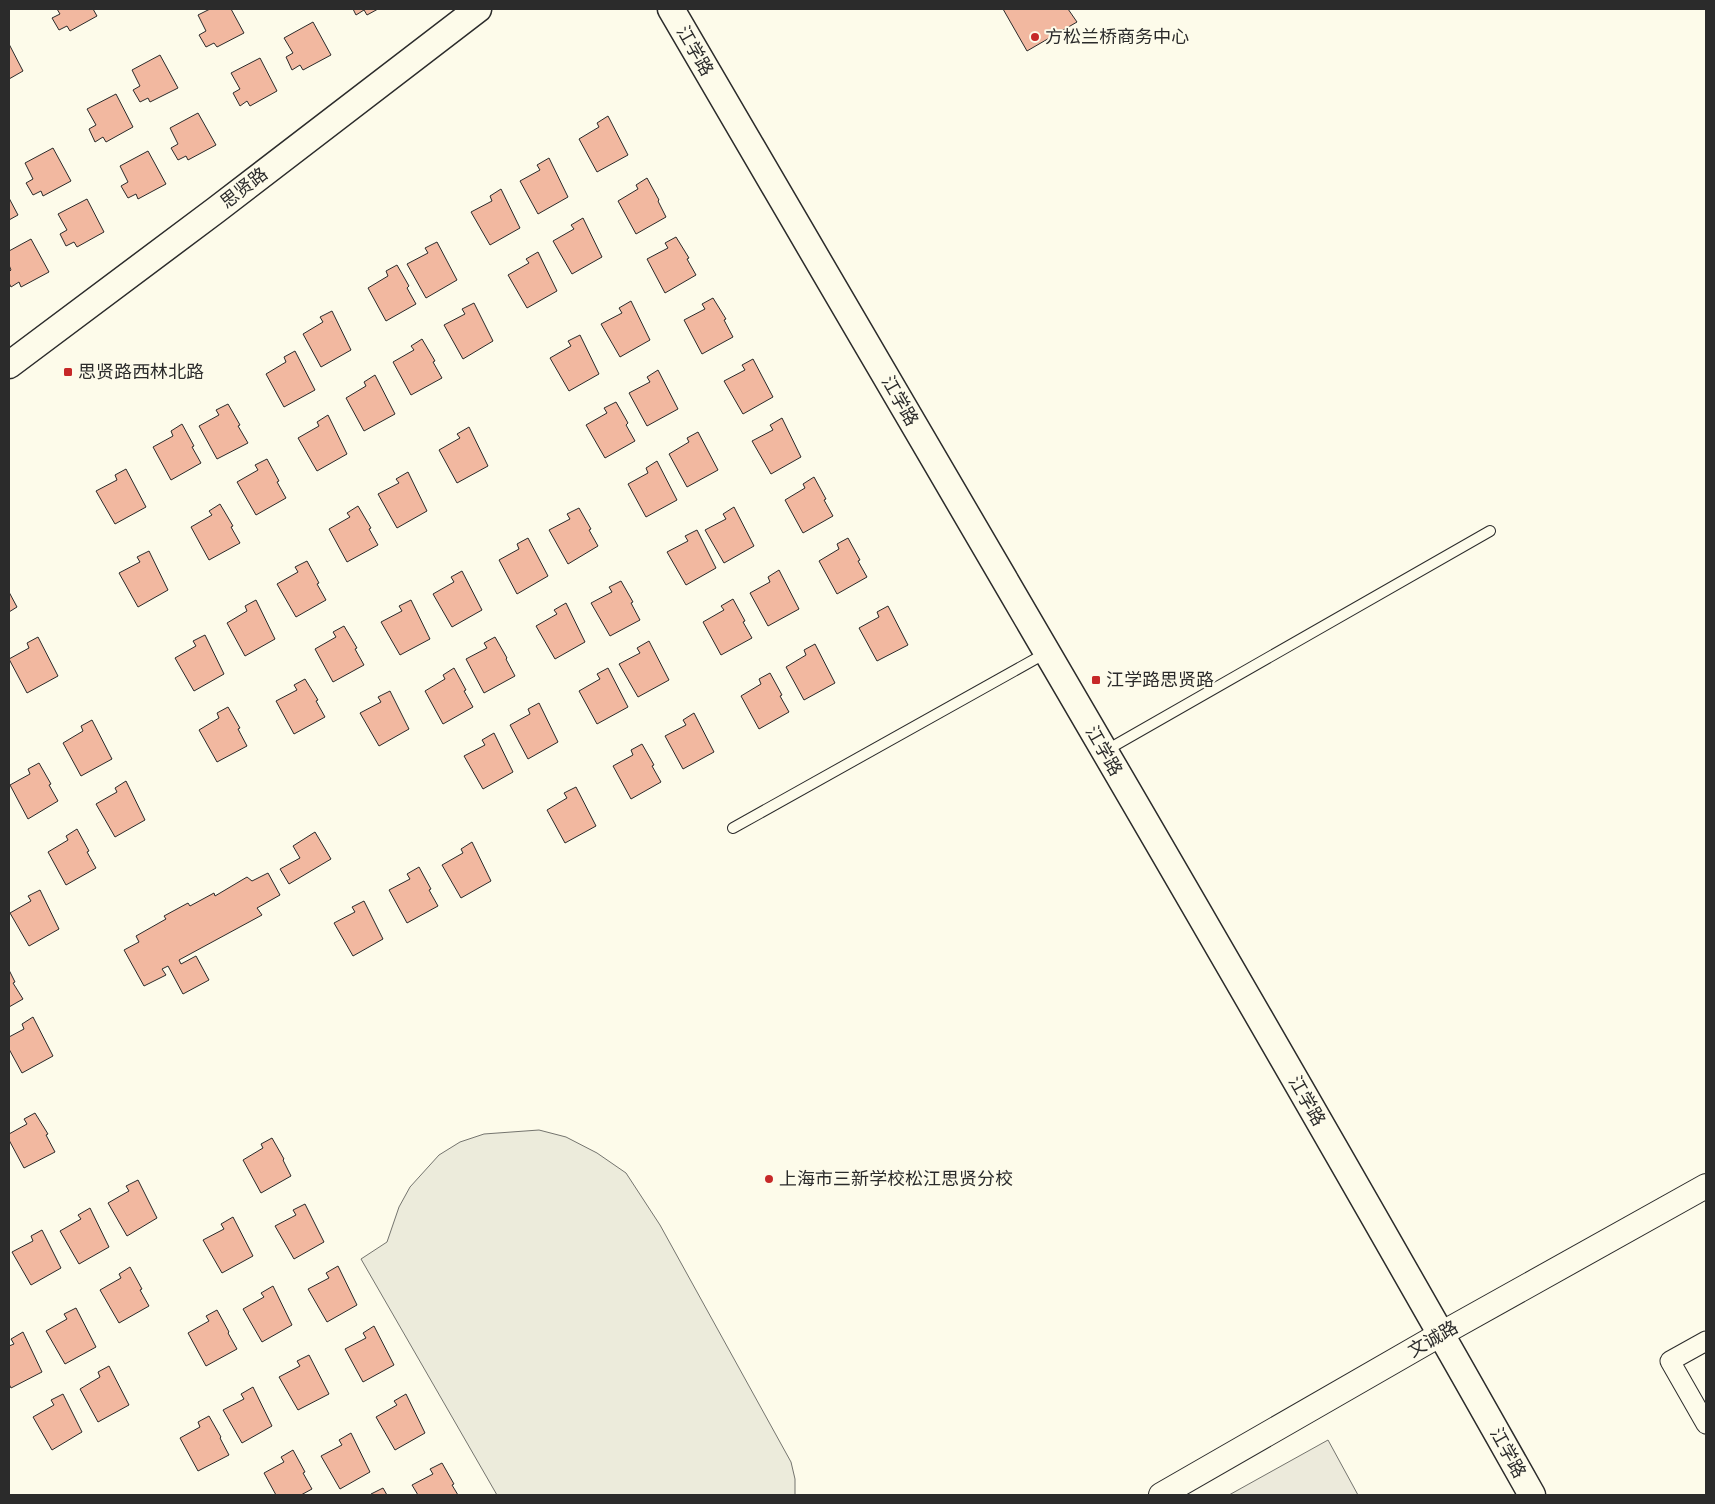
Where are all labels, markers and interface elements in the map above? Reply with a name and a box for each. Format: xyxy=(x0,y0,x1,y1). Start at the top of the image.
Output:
street label: 江学路 xyxy=(673,22,718,79)
place label: 方松兰桥商务中心 xyxy=(1045,26,1189,47)
marker: 方松兰桥商务中心 xyxy=(1029,31,1041,43)
street label: 思贤路 xyxy=(216,163,271,213)
place label: 思贤路西林北路 xyxy=(78,361,204,382)
marker: 思贤路西林北路 xyxy=(62,366,74,378)
street label: 江学路 xyxy=(878,372,923,429)
place label: 江学路思贤路 xyxy=(1106,669,1214,690)
marker: 江学路思贤路 xyxy=(1090,674,1102,686)
street label: 江学路 xyxy=(1082,722,1127,779)
street label: 江学路 xyxy=(1285,1072,1330,1129)
place label: 上海市三新学校松江思贤分校 xyxy=(779,1168,1013,1189)
marker: 上海市三新学校松江思贤分校 xyxy=(763,1173,775,1185)
street label: 文诚路 xyxy=(1404,1316,1461,1361)
street label: 江学路 xyxy=(1486,1424,1531,1481)

